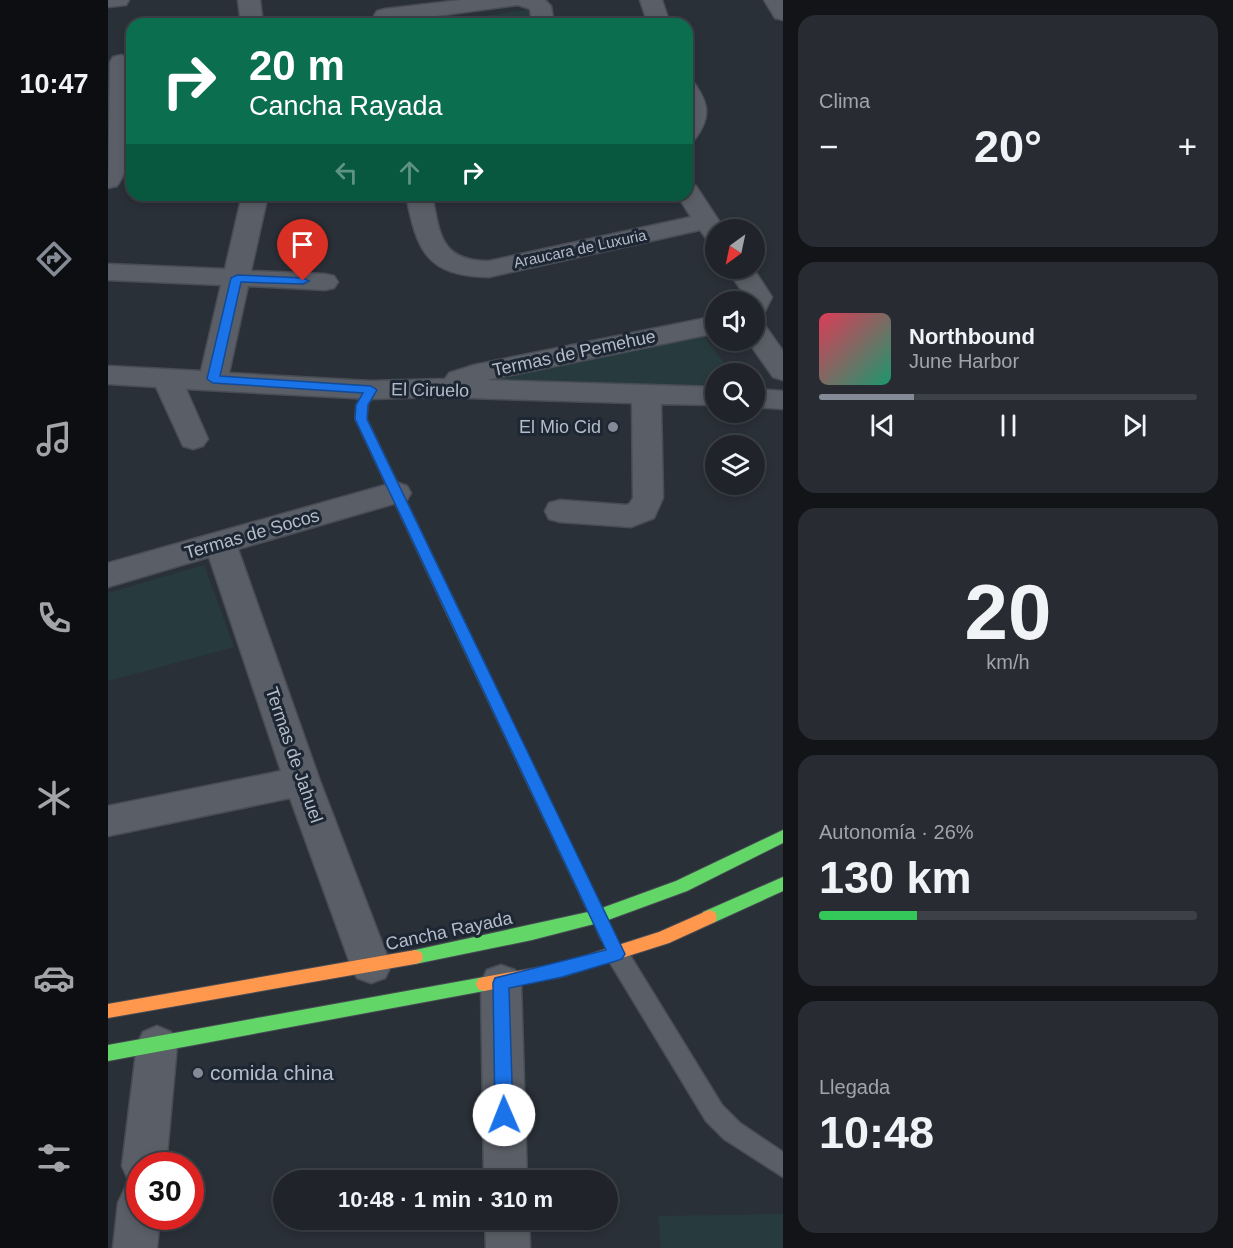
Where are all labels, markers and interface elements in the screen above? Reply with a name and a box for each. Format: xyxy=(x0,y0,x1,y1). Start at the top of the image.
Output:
icon: right xyxy=(150,42,228,120)
text: 20 m xyxy=(249,42,345,89)
text: 10:47 xyxy=(19,69,89,99)
text: Clima xyxy=(819,90,870,112)
text: Cancha Rayada xyxy=(249,91,443,121)
text: 20° xyxy=(974,121,1042,172)
text: − xyxy=(819,128,838,165)
text: + xyxy=(1178,128,1197,165)
icon: left xyxy=(330,156,363,189)
icon: ahead xyxy=(393,156,426,189)
icon: right xyxy=(456,156,489,189)
pin xyxy=(277,219,328,281)
north arrow xyxy=(705,219,765,279)
map controls xyxy=(705,219,765,495)
street label: Araucara de Luxuria xyxy=(512,226,648,271)
icon: arrive xyxy=(286,228,319,261)
icon: directions xyxy=(33,238,75,280)
button: sound xyxy=(705,291,765,351)
text: Northbound xyxy=(909,324,1035,349)
street label: Termas de Pemehue xyxy=(491,326,657,380)
text: June Harbor xyxy=(909,350,1019,372)
button: search xyxy=(705,363,765,423)
street label: El Ciruelo xyxy=(391,379,469,401)
icon: previous xyxy=(866,409,899,442)
icon: pause xyxy=(992,409,1025,442)
icon: next xyxy=(1118,409,1151,442)
place label: El Mio Cid xyxy=(519,417,601,437)
icon: music xyxy=(33,418,75,460)
marker: El Mio Cid xyxy=(606,420,620,434)
button: layers xyxy=(705,435,765,495)
street label: Termas de Socos xyxy=(182,505,322,563)
text: 20 xyxy=(965,568,1051,656)
icon: phone xyxy=(33,597,75,639)
text: km/h xyxy=(986,651,1030,673)
street label: Termas de Jahuel xyxy=(261,685,327,825)
icon: climate xyxy=(33,777,75,819)
text: Autonomía · 26% xyxy=(819,821,974,843)
text: 130 km xyxy=(819,852,972,903)
street label: Cancha Rayada xyxy=(384,908,515,954)
icon: car xyxy=(33,957,75,999)
place label: comida china xyxy=(210,1061,334,1084)
marker: comida china xyxy=(191,1066,205,1080)
text: Llegada xyxy=(819,1076,890,1098)
position arrow xyxy=(472,1083,536,1147)
text: 10:48 xyxy=(819,1107,934,1158)
icon: filters xyxy=(33,1137,75,1179)
speed limit sign: 30 xyxy=(126,1152,204,1230)
text: 10:48 · 1 min · 310 m xyxy=(338,1187,553,1212)

